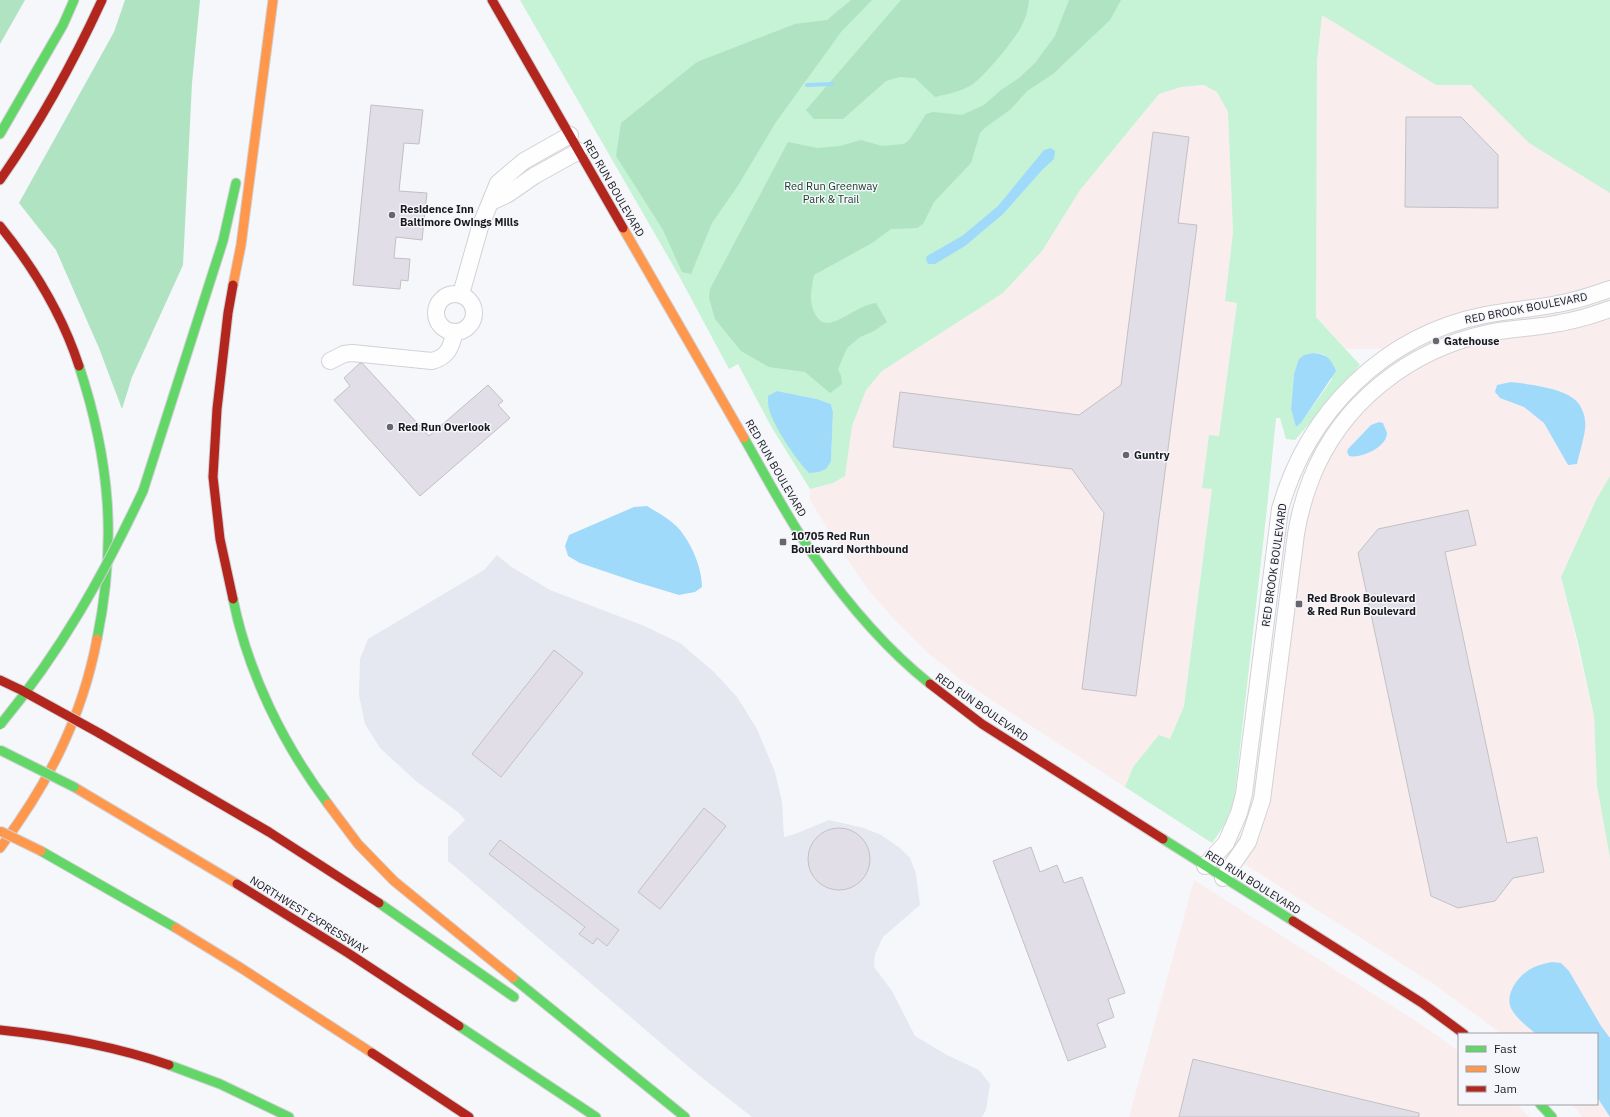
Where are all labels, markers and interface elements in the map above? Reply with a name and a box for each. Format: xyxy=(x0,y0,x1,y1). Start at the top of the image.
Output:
street label: RED RUN BOULEVARD xyxy=(580,137,648,239)
park label: Red Run Greenway Park & Trail xyxy=(784,179,878,206)
place label: Residence Inn Baltimore Owings Mills xyxy=(400,202,519,229)
marker: Residence Inn Baltimore Owings Mills xyxy=(387,210,397,220)
street label: RED BROOK BOULEVARD xyxy=(1463,289,1589,327)
place label: Gatehouse xyxy=(1444,334,1500,348)
marker: Gatehouse xyxy=(1431,336,1441,346)
street label: RED RUN BOULEVARD xyxy=(742,417,810,519)
place label: Red Run Overlook xyxy=(398,420,491,434)
marker: Red Run Overlook xyxy=(385,422,395,432)
place label: Guntry xyxy=(1134,448,1170,462)
marker: Guntry xyxy=(1121,450,1131,460)
street label: RED BROOK BOULEVARD xyxy=(1258,502,1290,628)
place label: 10705 Red Run Boulevard Northbound xyxy=(791,529,908,556)
marker: 10705 Red Run Boulevard Northbound xyxy=(778,537,788,547)
place label: Red Brook Boulevard & Red Run Boulevard xyxy=(1307,591,1416,618)
marker: Red Brook Boulevard & Red Run Boulevard xyxy=(1294,599,1304,609)
street label: RED RUN BOULEVARD xyxy=(933,670,1031,744)
street label: RED RUN BOULEVARD xyxy=(1203,847,1303,917)
street label: NORTHWEST EXPRESSWAY xyxy=(247,873,371,957)
legend xyxy=(1458,1033,1598,1105)
text: Fast xyxy=(1494,1041,1517,1056)
text: Slow xyxy=(1494,1061,1520,1076)
text: Jam xyxy=(1494,1081,1517,1096)

